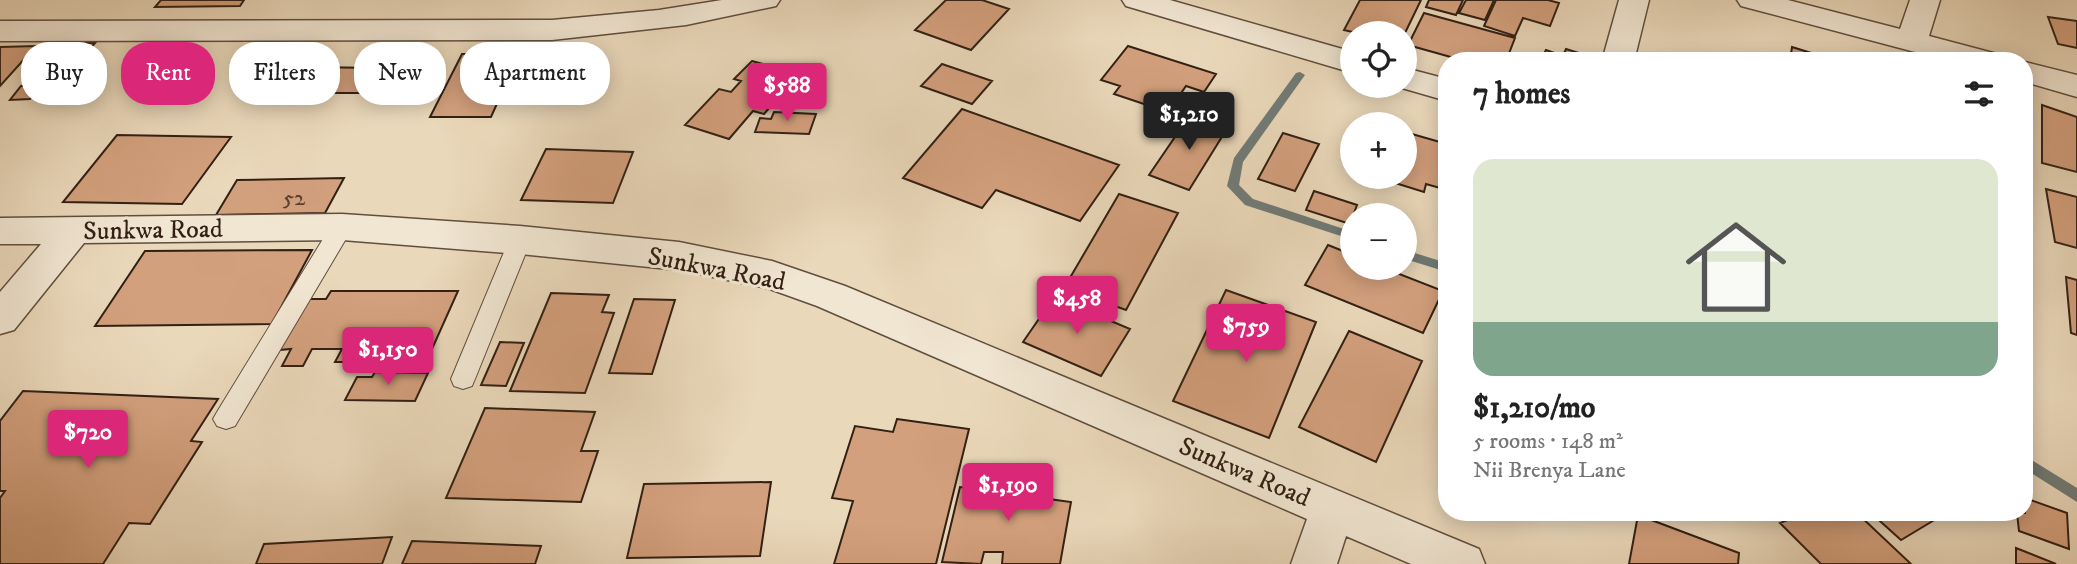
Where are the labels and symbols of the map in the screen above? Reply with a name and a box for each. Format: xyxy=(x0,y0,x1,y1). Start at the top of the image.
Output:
pin: $588 xyxy=(746,64,828,123)
pin: $1,210 xyxy=(1132,92,1246,152)
house number: 52 xyxy=(283,184,306,213)
street label: Sunkwa Road xyxy=(83,213,223,248)
street label: Sunkwa Road xyxy=(645,240,788,299)
pin: $458 xyxy=(1036,276,1118,336)
pin: $759 xyxy=(1205,304,1287,364)
pin: $1,150 xyxy=(331,328,445,387)
pin: $720 xyxy=(47,410,129,470)
street label: Sunkwa Road xyxy=(1174,430,1315,515)
pin: $1,190 xyxy=(951,463,1065,523)

